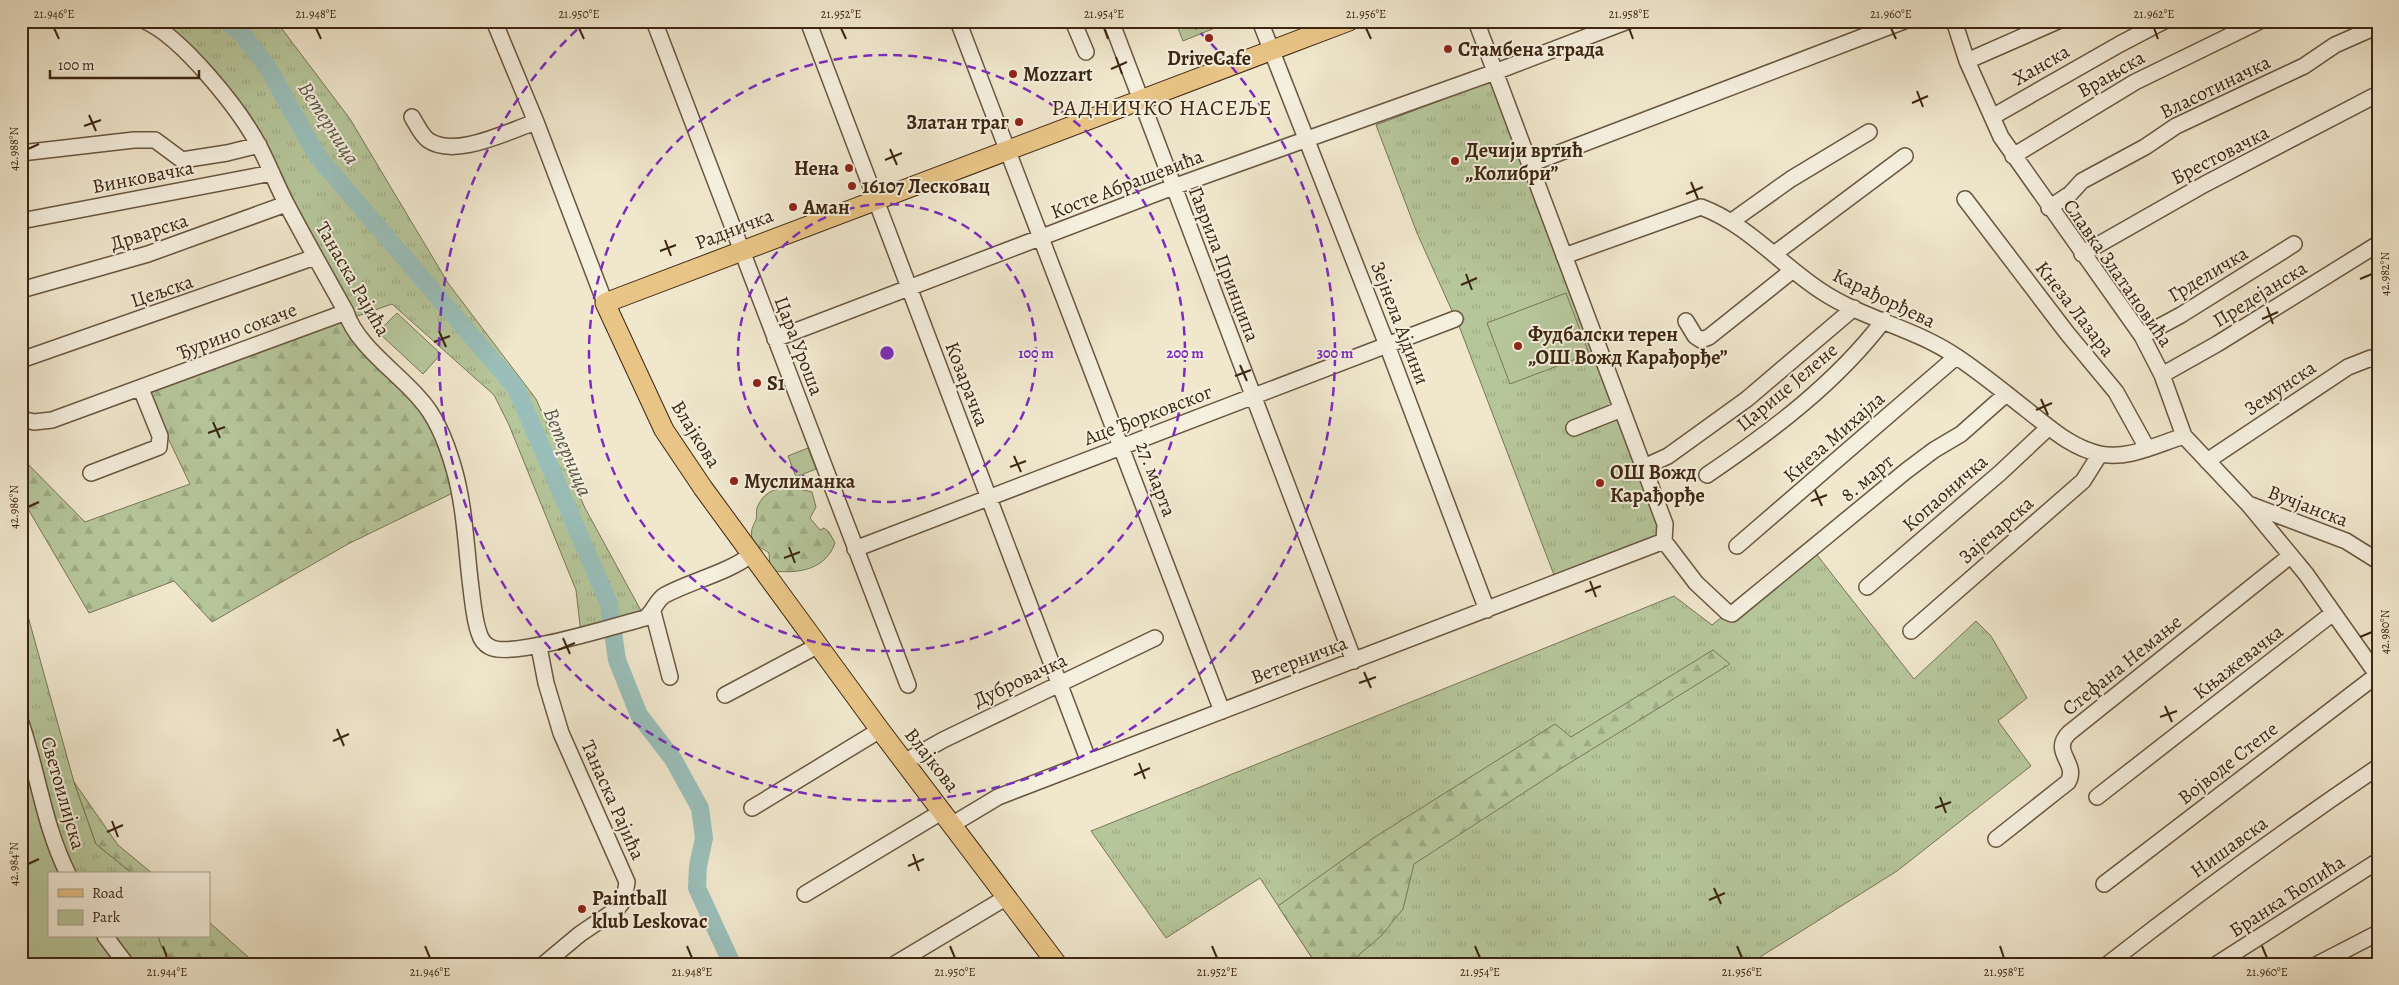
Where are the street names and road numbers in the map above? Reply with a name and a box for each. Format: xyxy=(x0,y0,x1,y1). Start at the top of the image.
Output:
street label: Ханска xyxy=(2008,38,2075,92)
street label: Врањска xyxy=(2072,43,2150,104)
street label: Власотиначка xyxy=(2155,48,2275,125)
street label: Брестовачка xyxy=(2166,118,2274,191)
street label: Косте Абрашевића xyxy=(1047,142,1208,225)
street label: Винковачка xyxy=(90,154,197,200)
street label: Гаврила Принципа xyxy=(1182,182,1266,346)
street label: Славка Златановића xyxy=(2057,194,2180,353)
street label: Радничка xyxy=(691,201,778,256)
street label: Дрварска xyxy=(107,206,192,257)
street label: Танаска Рајића xyxy=(309,217,397,342)
street label: Грделичка xyxy=(2163,239,2254,308)
street label: Предејанска xyxy=(2208,254,2313,334)
street label: Кнеза Лазара xyxy=(2029,256,2121,363)
street label: Зејнела Ајдини xyxy=(1364,258,1436,388)
street label: Карађорђева xyxy=(1828,261,1941,335)
street label: Цељска xyxy=(127,268,197,314)
street label: Цара Уроша xyxy=(768,293,831,400)
street label: Ђурино сокаче xyxy=(173,296,301,366)
street label: Царице Јелене xyxy=(1731,337,1843,437)
street label: Козарачка xyxy=(939,338,996,431)
street label: Земунска xyxy=(2239,354,2322,422)
street label: Аце Ђорковског xyxy=(1079,378,1217,452)
street label: Кнеза Михајла xyxy=(1777,385,1891,489)
street label: Влајкова xyxy=(665,395,728,474)
street label: 27. марта xyxy=(1129,437,1183,521)
street label: 8. март xyxy=(1835,448,1899,508)
street label: Копаоничка xyxy=(1896,448,1994,538)
street label: Вучјанска xyxy=(2264,478,2353,534)
street label: Зајечарска xyxy=(1953,489,2040,570)
street label: Стефана Немање xyxy=(2056,608,2188,722)
street label: Књажевачка xyxy=(2187,618,2289,706)
street label: Ветерничка xyxy=(1247,629,1352,691)
street label: Дубровачка xyxy=(969,646,1072,713)
street label: Војводе Степе xyxy=(2172,715,2284,811)
street label: Влајкова xyxy=(898,722,966,798)
street label: Светоилијска xyxy=(34,734,92,853)
street label: Танаска Рајића xyxy=(575,736,652,865)
street label: Нишавска xyxy=(2185,809,2274,884)
street label: Бранка Ћопића xyxy=(2224,848,2351,944)

